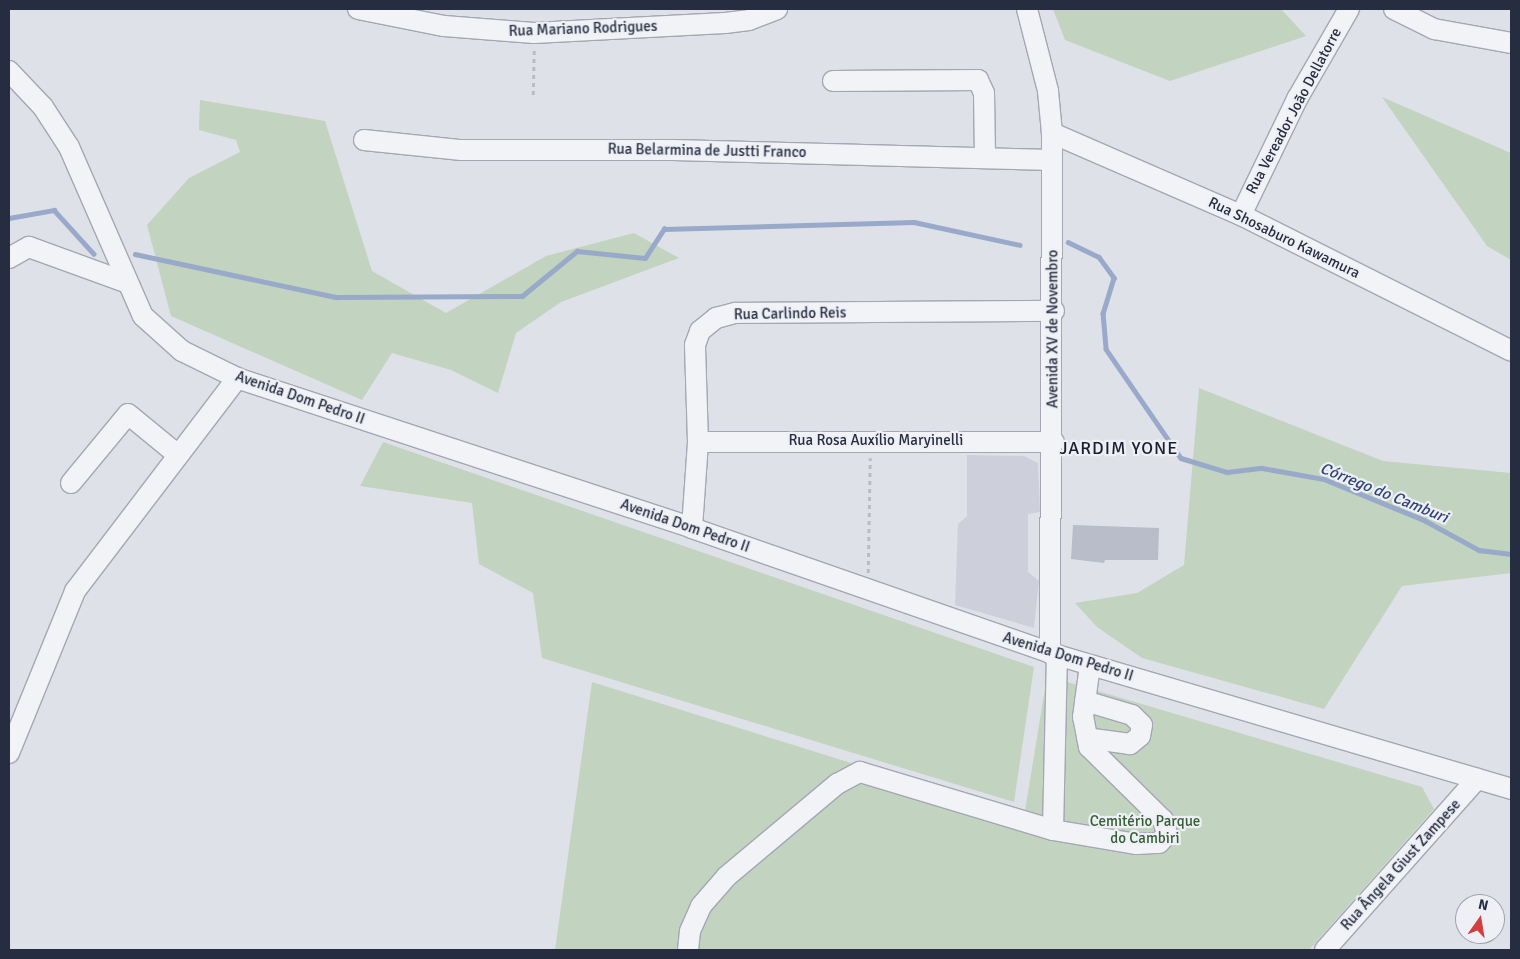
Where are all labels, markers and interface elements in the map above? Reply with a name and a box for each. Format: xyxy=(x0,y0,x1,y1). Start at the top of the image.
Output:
street label: Rua Mariano Rodrigues xyxy=(508,17,658,41)
street label: Rua Vereador João Dellatorre xyxy=(1242,25,1346,197)
street label: Rua Belarmina de Justti Franco xyxy=(607,140,807,162)
street label: Rua Shosaburo Kawamura xyxy=(1205,193,1363,283)
street label: Avenida XV de Novembro xyxy=(1044,250,1062,408)
street label: Rua Carlindo Reis xyxy=(734,304,846,324)
street label: Avenida Dom Pedro II xyxy=(233,367,367,429)
street label: Rua Rosa Auxílio Maryinelli xyxy=(789,432,963,450)
district label: JARDIM YONE xyxy=(1058,437,1180,459)
water label: Córrego do Camburi xyxy=(1317,459,1451,527)
street label: Avenida Dom Pedro II xyxy=(618,495,752,557)
street label: Avenida Dom Pedro II xyxy=(1001,629,1135,685)
street label: Rua Ângela Giust Zampese xyxy=(1337,796,1465,934)
park label: Cemitério Parque do Cambiri xyxy=(1090,812,1200,847)
north arrow xyxy=(1455,894,1505,944)
text: N xyxy=(1477,895,1490,914)

